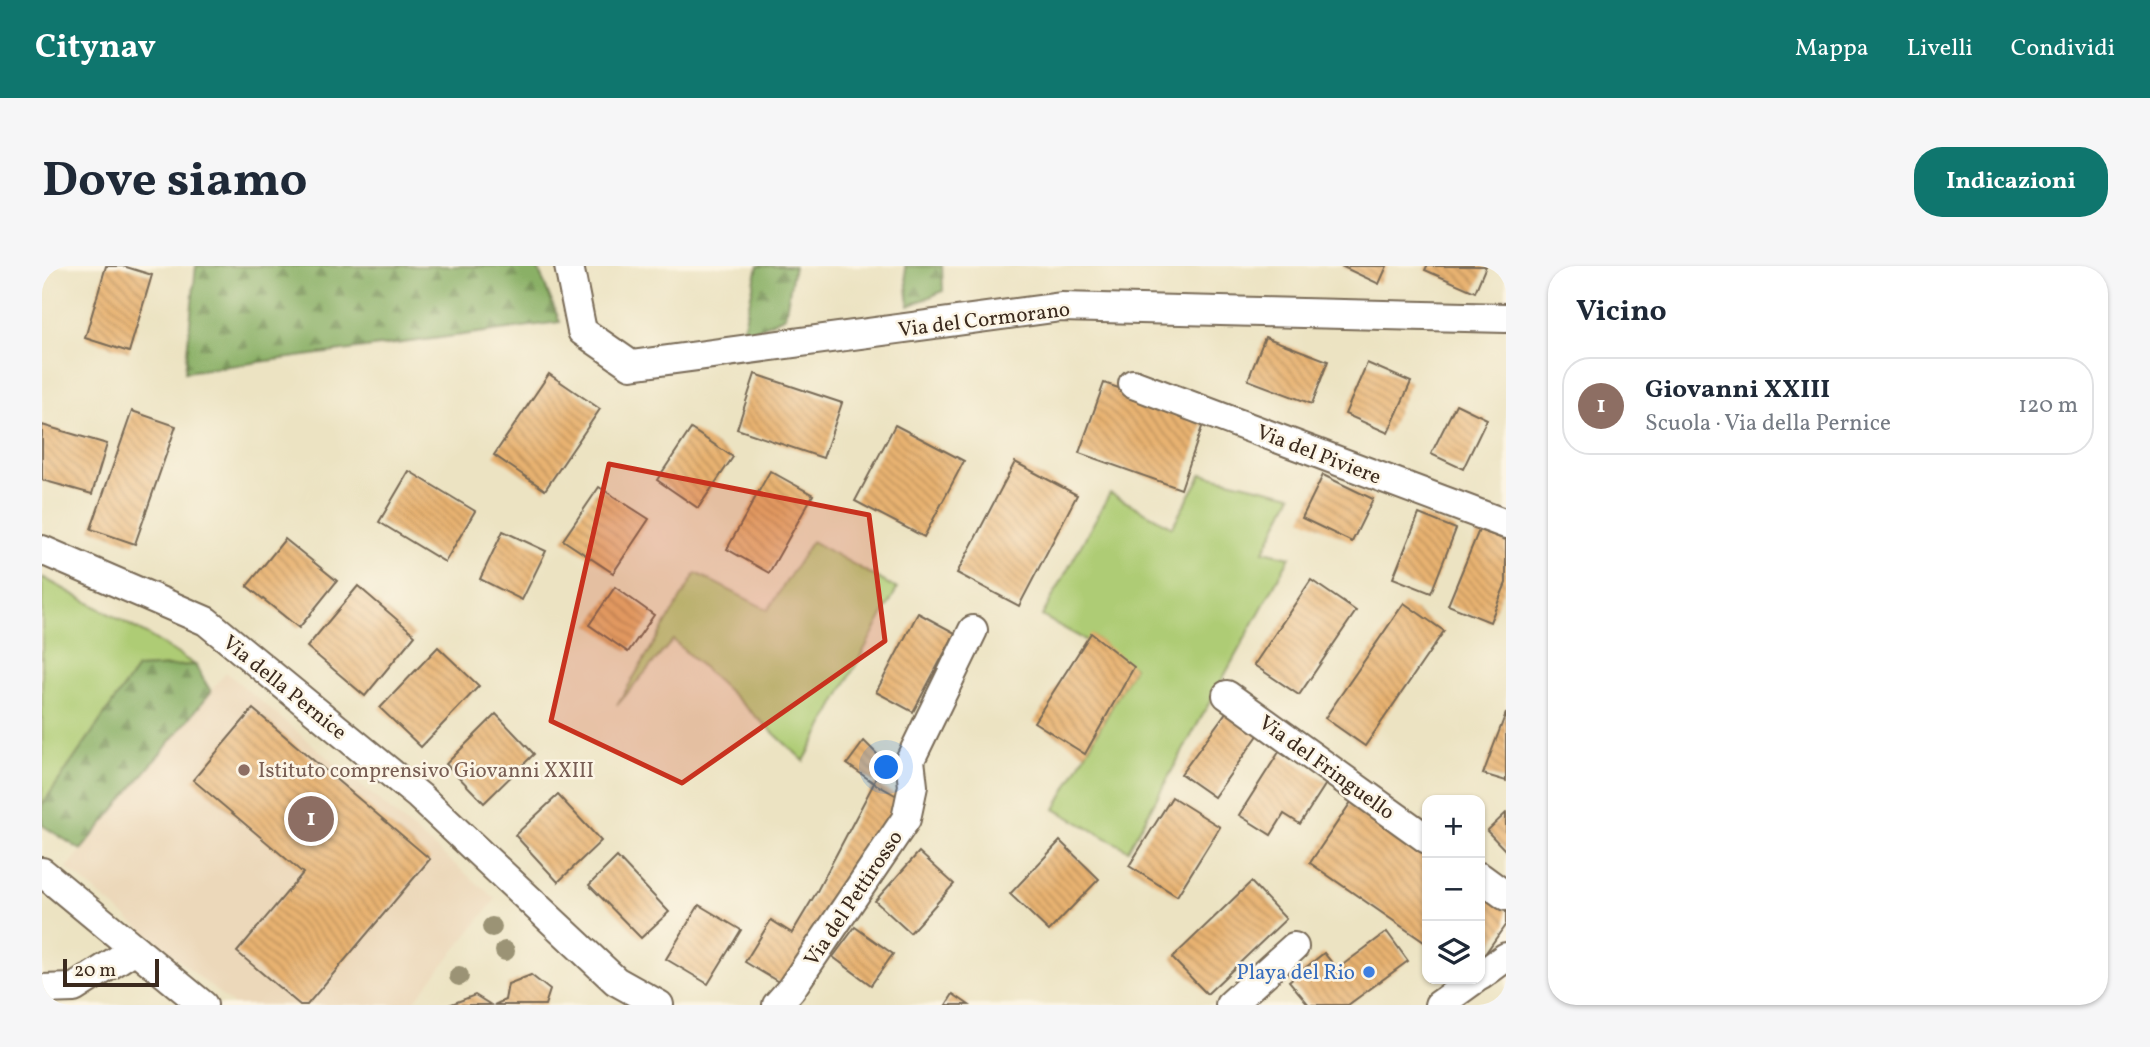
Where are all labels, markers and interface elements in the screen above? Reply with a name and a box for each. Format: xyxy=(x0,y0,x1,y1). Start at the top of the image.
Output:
text: Citynav xyxy=(35,26,156,72)
text: Mappa xyxy=(1795,32,1869,66)
text: Livelli xyxy=(1907,32,1973,66)
text: Condividi xyxy=(2011,32,2115,66)
button: Indicazioni xyxy=(1914,147,2108,217)
text: Dove siamo xyxy=(42,148,308,217)
text: Vicino xyxy=(1576,291,1667,333)
street label: Via del Cormorano xyxy=(897,296,1072,345)
text: Giovanni XXIII xyxy=(1645,372,1830,408)
text: 1 xyxy=(1596,390,1606,422)
text: 120 m xyxy=(2018,390,2078,422)
text: Scuola · Via della Pernice xyxy=(1645,408,1891,440)
street label: Via del Piviere xyxy=(1252,418,1385,492)
street label: Via della Pernice xyxy=(216,629,352,747)
street label: Via del Fringuello xyxy=(1252,709,1400,827)
your location xyxy=(869,750,903,784)
place label: Istituto comprensivo Giovanni XXIII xyxy=(258,757,594,786)
marker: Istituto comprensivo Giovanni XXIII xyxy=(236,762,252,778)
pin: 1 xyxy=(288,793,334,845)
map controls xyxy=(1422,795,1485,984)
button: + xyxy=(1422,795,1485,858)
street label: Via del Pettirosso xyxy=(798,825,911,973)
button: − xyxy=(1422,858,1485,921)
button: layers xyxy=(1422,921,1485,984)
scale bar xyxy=(63,956,159,988)
text: 20 m xyxy=(74,958,116,984)
place label: Playa del Rio xyxy=(1237,959,1355,988)
marker: Playa del Rio xyxy=(1361,964,1377,980)

